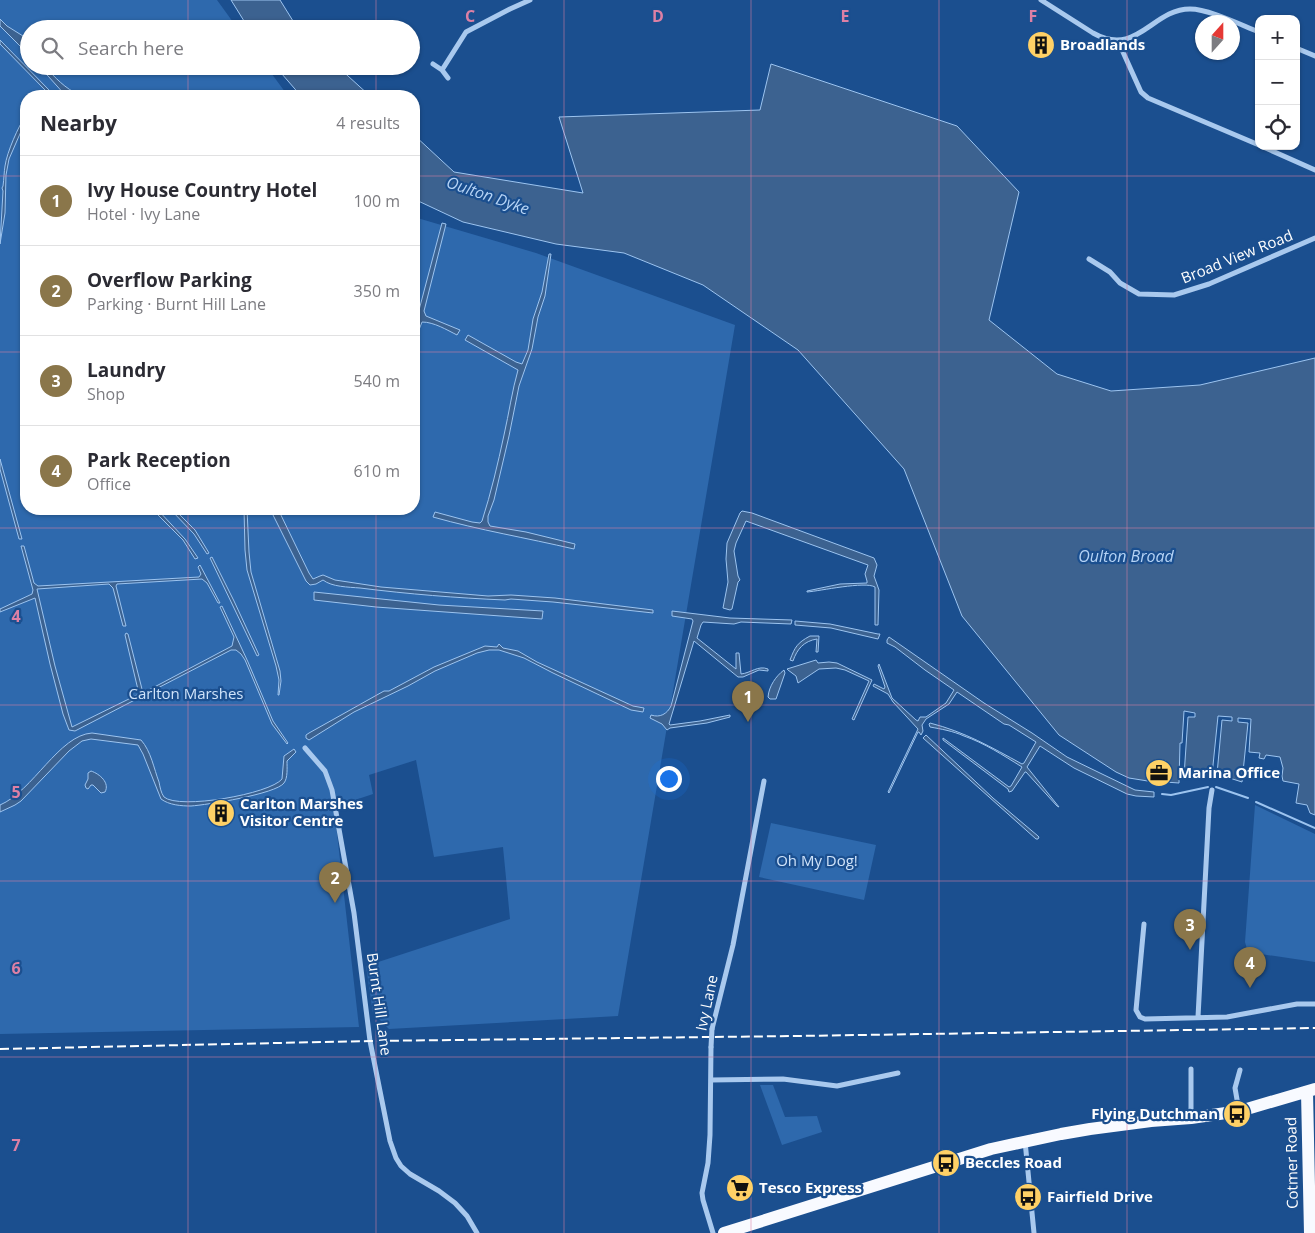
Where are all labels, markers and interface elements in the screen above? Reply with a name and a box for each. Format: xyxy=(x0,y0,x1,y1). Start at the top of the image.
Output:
text: C xyxy=(465,5,475,27)
text: D xyxy=(652,5,664,27)
text: E xyxy=(841,5,850,27)
text: F xyxy=(1029,5,1037,27)
north arrow xyxy=(1195,15,1240,60)
map controls xyxy=(1255,15,1300,150)
button: + xyxy=(1255,15,1300,60)
search box xyxy=(20,20,420,75)
building icon: Broadlands xyxy=(1026,30,1056,60)
icon: search xyxy=(38,34,66,62)
place label: Broadlands xyxy=(1060,34,1145,54)
text: Search here xyxy=(78,35,184,61)
button: − xyxy=(1255,60,1300,105)
button: locate xyxy=(1255,105,1300,150)
text: Nearby xyxy=(40,109,117,137)
text: 4 results xyxy=(336,112,400,134)
water label: Oulton Dyke xyxy=(444,171,532,219)
text: Ivy House Country Hotel xyxy=(87,177,317,203)
text: 1 xyxy=(51,190,61,212)
text: 100 m xyxy=(354,190,400,212)
text: Hotel · Ivy Lane xyxy=(87,203,200,225)
street label: Broad View Road xyxy=(1178,225,1295,288)
text: Overflow Parking xyxy=(87,267,252,293)
text: 2 xyxy=(51,280,61,302)
text: 350 m xyxy=(354,280,400,302)
text: Parking · Burnt Hill Lane xyxy=(87,293,266,315)
text: Laundry xyxy=(87,357,166,383)
text: 3 xyxy=(51,370,61,392)
text: 540 m xyxy=(354,370,400,392)
text: Shop xyxy=(87,383,125,405)
text: Park Reception xyxy=(87,447,231,473)
text: 4 xyxy=(51,460,61,482)
text: 610 m xyxy=(354,460,400,482)
text: Office xyxy=(87,473,131,495)
water label: Oulton Broad xyxy=(1078,545,1175,567)
text: 4 xyxy=(11,605,21,627)
pin: 1 xyxy=(732,681,764,722)
park label: Carlton Marshes xyxy=(128,683,244,703)
office icon: Marina Office xyxy=(1144,758,1174,788)
place label: Marina Office xyxy=(1178,762,1280,782)
your location xyxy=(656,766,682,792)
text: 5 xyxy=(11,781,21,803)
place label: Carlton Marshes Visitor Centre xyxy=(240,793,363,830)
building icon: Carlton Marshes Visitor Centre xyxy=(206,798,236,828)
park label: Oh My Dog! xyxy=(776,850,858,870)
pin: 2 xyxy=(319,862,351,903)
pin: 3 xyxy=(1174,909,1206,950)
pin: 4 xyxy=(1234,947,1266,988)
street label: Burnt Hill Lane xyxy=(363,951,397,1057)
text: 6 xyxy=(11,957,21,979)
street label: Ivy Lane xyxy=(690,973,722,1033)
bus stop icon: Flying Dutchman xyxy=(1222,1099,1252,1129)
place label: Flying Dutchman xyxy=(1091,1103,1218,1123)
street label: Cotmer Road xyxy=(1280,1117,1302,1209)
text: 7 xyxy=(11,1134,21,1156)
bus stop icon: Beccles Road xyxy=(931,1148,961,1178)
place label: Beccles Road xyxy=(965,1152,1062,1172)
supermarket icon: Tesco Express xyxy=(725,1173,755,1203)
place label: Tesco Express xyxy=(759,1177,862,1197)
bus stop icon: Fairfield Drive xyxy=(1013,1182,1043,1212)
place label: Fairfield Drive xyxy=(1047,1186,1153,1206)

